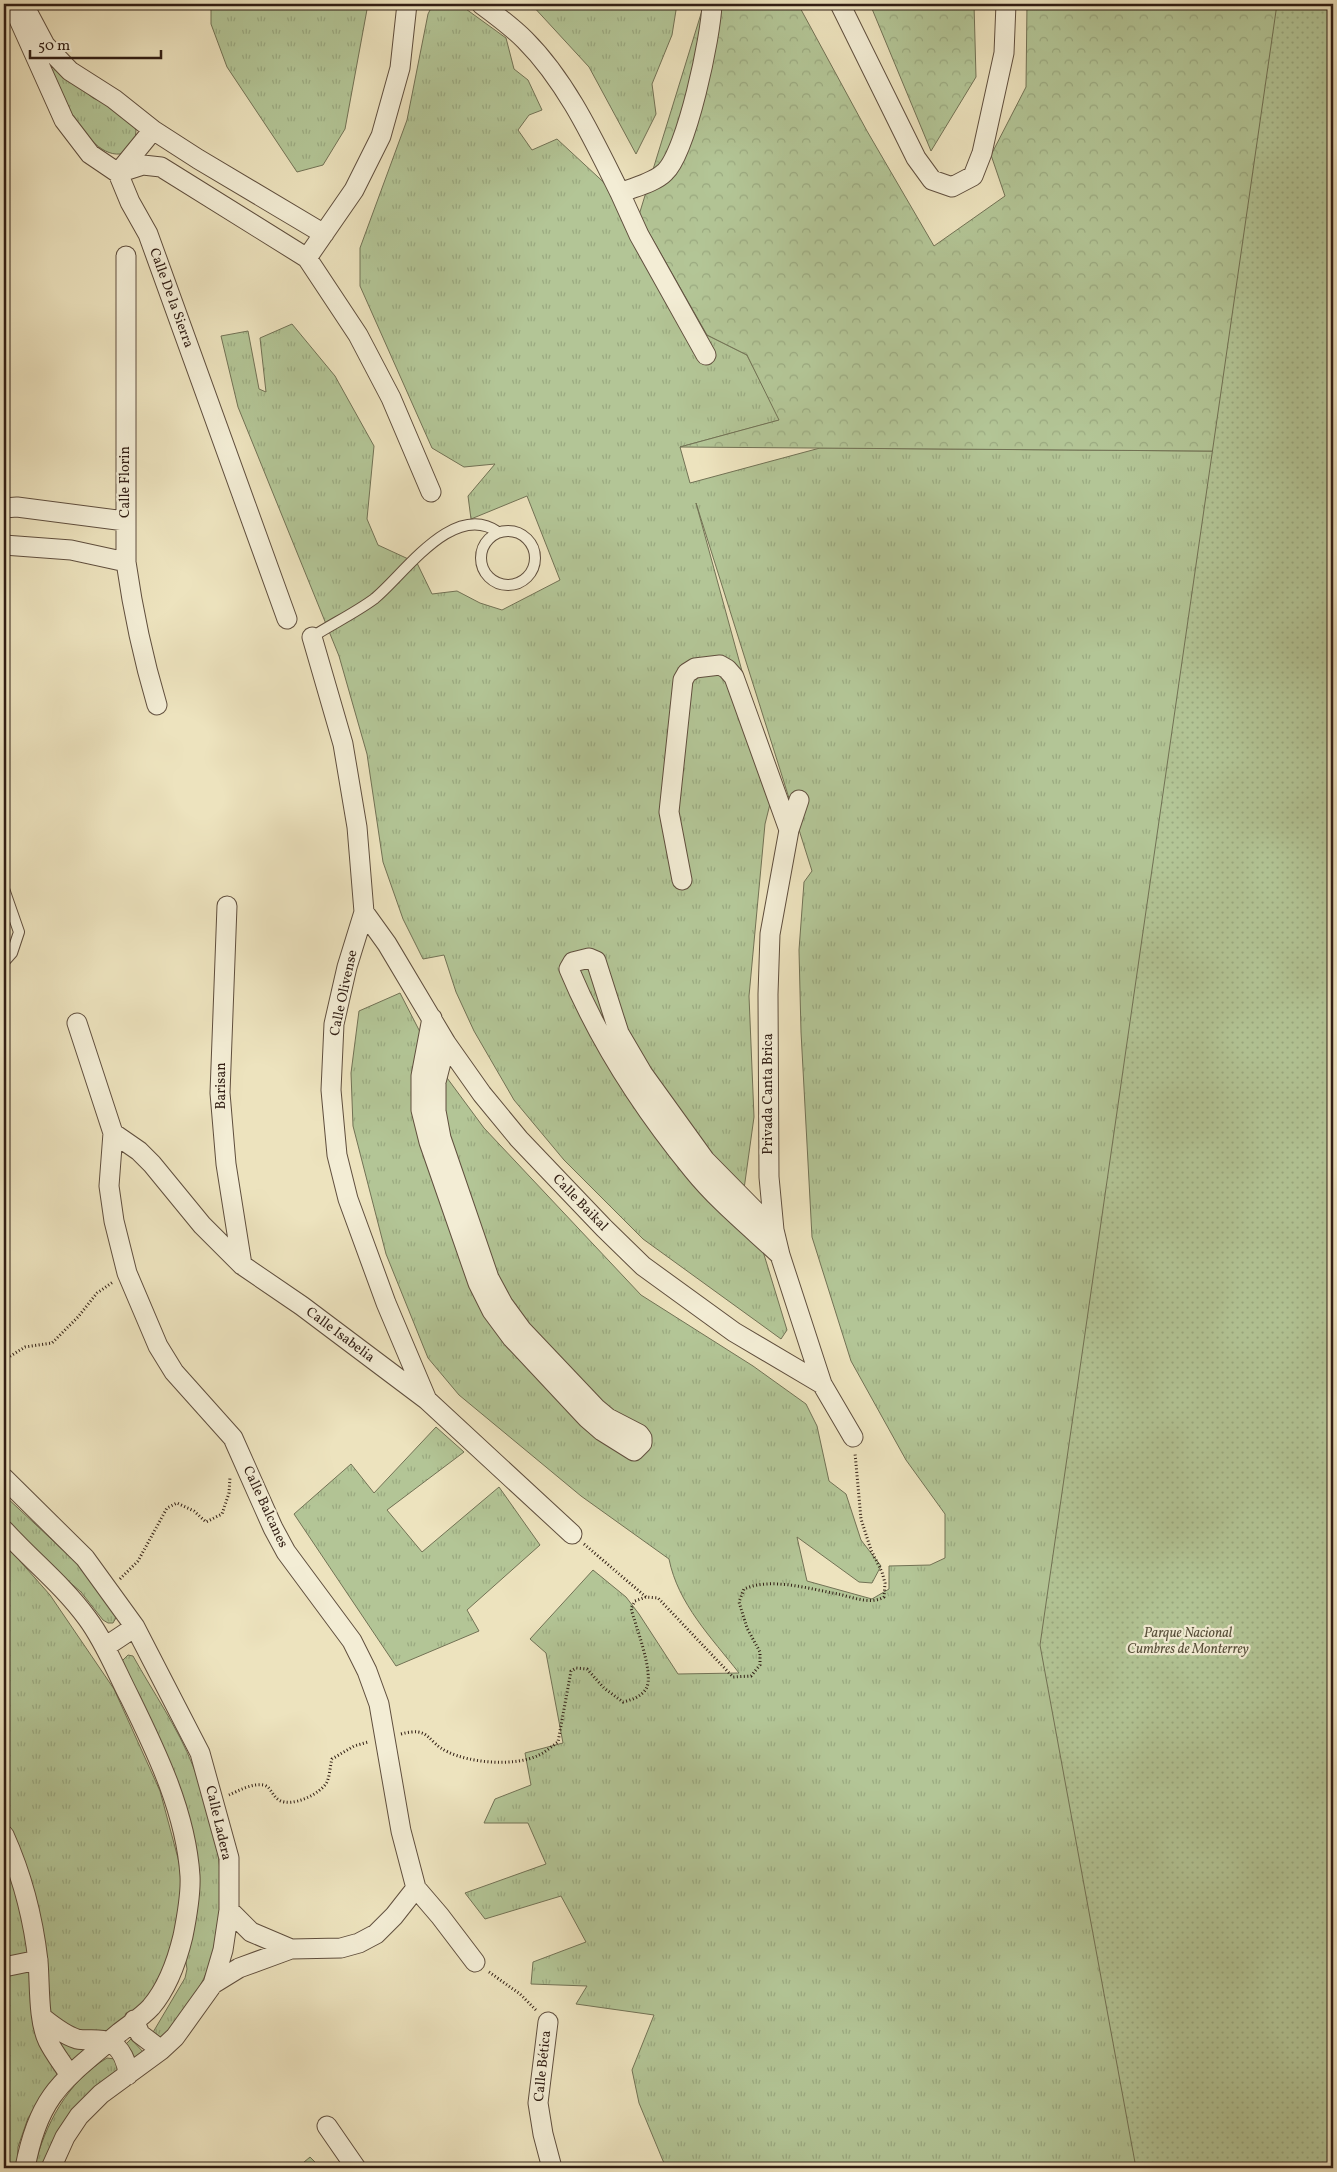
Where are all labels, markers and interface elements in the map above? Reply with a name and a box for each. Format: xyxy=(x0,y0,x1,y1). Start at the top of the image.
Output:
scale bar xyxy=(30,28,161,60)
text: 50 m xyxy=(38,36,70,57)
street label: Calle De la Sierra xyxy=(144,245,198,351)
street label: Calle Florin xyxy=(116,446,135,518)
street label: Calle Olivense xyxy=(326,948,362,1038)
street label: Privada Canta Brica xyxy=(759,1033,778,1155)
street label: Barisan xyxy=(212,1062,231,1110)
street label: Calle Baikal xyxy=(548,1170,612,1236)
street label: Calle Isabelia xyxy=(302,1303,378,1367)
street label: Calle Balcanes xyxy=(238,1463,292,1551)
park label: Parque Nacional Cumbres de Monterrey xyxy=(1127,1624,1250,1659)
street label: Calle Ladera xyxy=(200,1784,236,1862)
street label: Calle Bética xyxy=(530,2029,556,2103)

